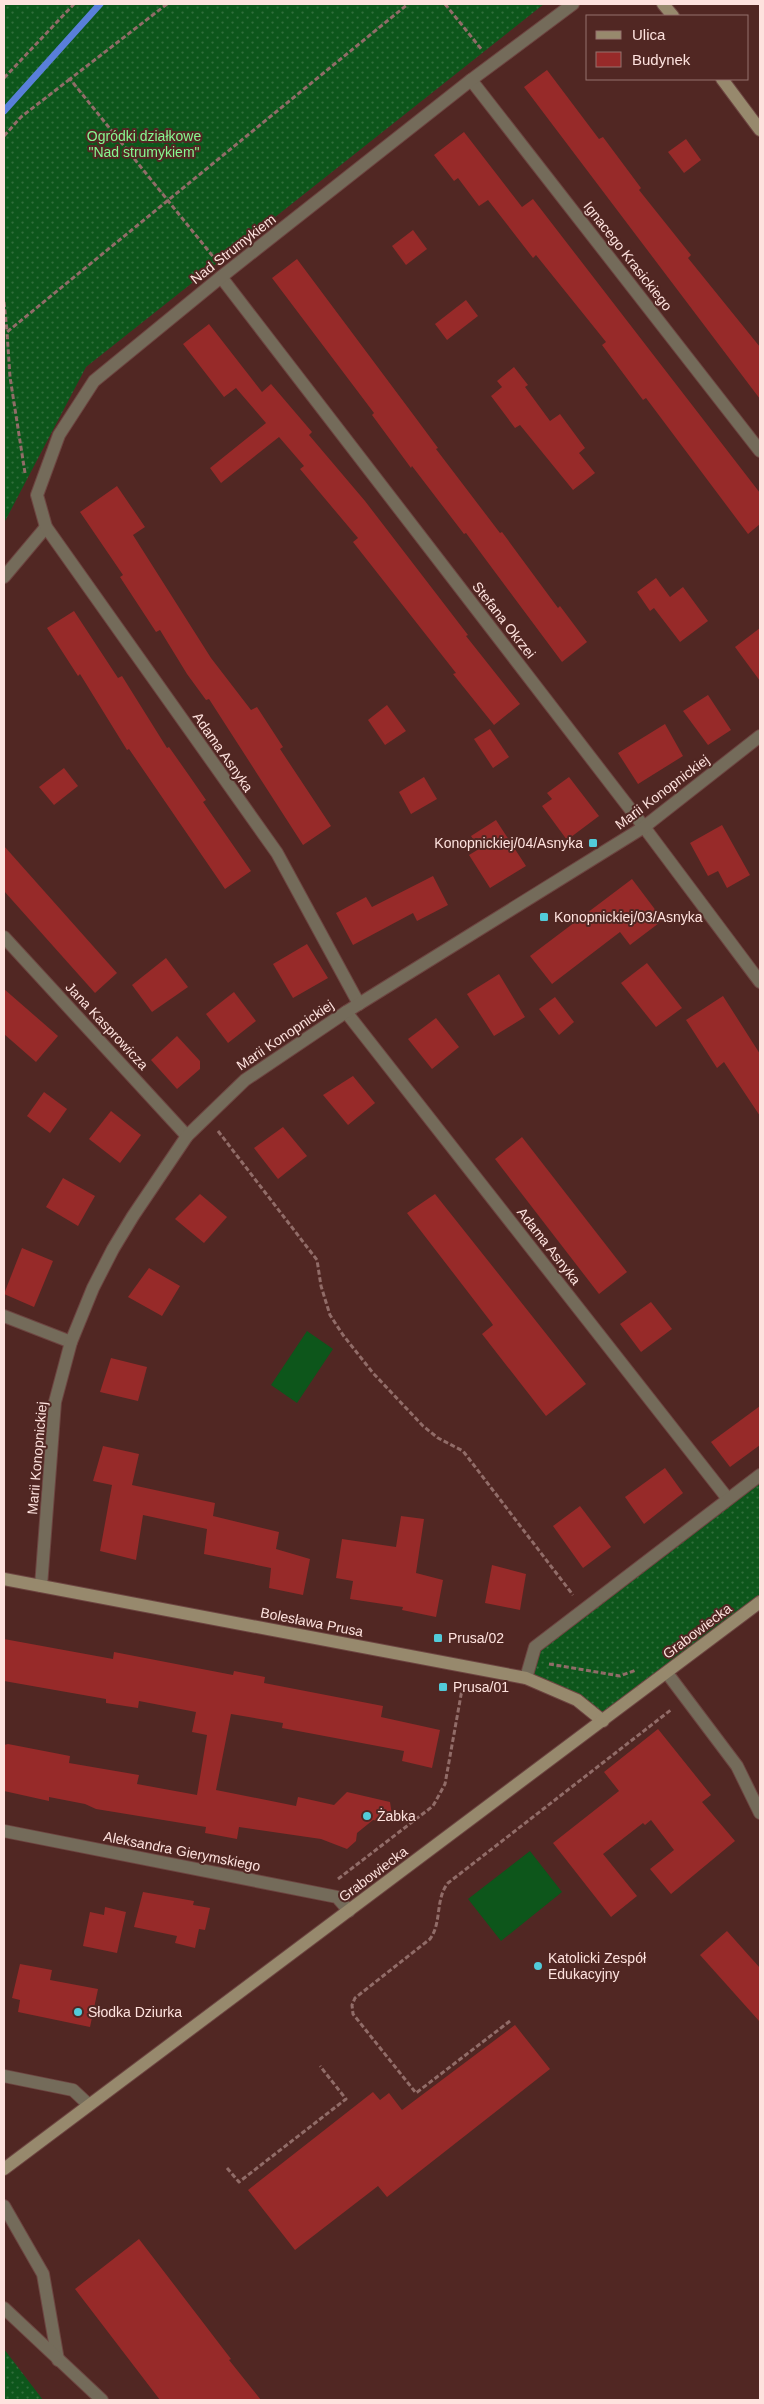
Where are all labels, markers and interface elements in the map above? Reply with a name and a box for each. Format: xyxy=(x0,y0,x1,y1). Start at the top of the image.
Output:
legend xyxy=(586,15,749,80)
text: Ulica xyxy=(632,26,666,43)
text: Budynek xyxy=(632,51,691,68)
park label: Ogródki działkowe "Nad strumykiem" xyxy=(87,128,201,160)
street label: Ignacego Krasickiego xyxy=(580,198,676,314)
street label: Nad Strumykiem xyxy=(187,211,279,287)
street label: Stefana Okrzei xyxy=(469,579,539,661)
street label: Adama Asnyka xyxy=(190,709,256,795)
street label: Marii Konopnickiej xyxy=(612,751,712,833)
place label: Konopnickiej/04/Asnyka xyxy=(434,835,583,851)
marker: Konopnickiej/04/Asnyka xyxy=(587,837,599,849)
place label: Konopnickiej/03/Asnyka xyxy=(554,909,703,925)
marker: Konopnickiej/03/Asnyka xyxy=(538,911,550,923)
street label: Jana Kasprowicza xyxy=(62,979,152,1073)
street label: Marii Konopnickiej xyxy=(233,997,337,1073)
street label: Adama Asnyka xyxy=(514,1204,584,1288)
street label: Marii Konopnickiej xyxy=(24,1401,50,1515)
street label: Grabowiecka xyxy=(660,1600,735,1662)
street label: Bolesława Prusa xyxy=(259,1604,365,1640)
place label: Prusa/02 xyxy=(448,1630,504,1646)
marker: Prusa/02 xyxy=(432,1632,444,1644)
place label: Prusa/01 xyxy=(453,1679,509,1695)
marker: Prusa/01 xyxy=(437,1681,449,1693)
place label: Żabka xyxy=(377,1807,416,1824)
marker: Żabka xyxy=(361,1810,373,1822)
street label: Aleksandra Gierymskiego xyxy=(102,1828,262,1874)
street label: Grabowiecka xyxy=(336,1843,411,1905)
place label: Katolicki Zespół Edukacyjny xyxy=(548,1950,647,1982)
marker: Katolicki Zespół Edukacyjny xyxy=(532,1960,544,1972)
place label: Słodka Dziurka xyxy=(88,2004,182,2020)
marker: Słodka Dziurka xyxy=(72,2006,84,2018)

